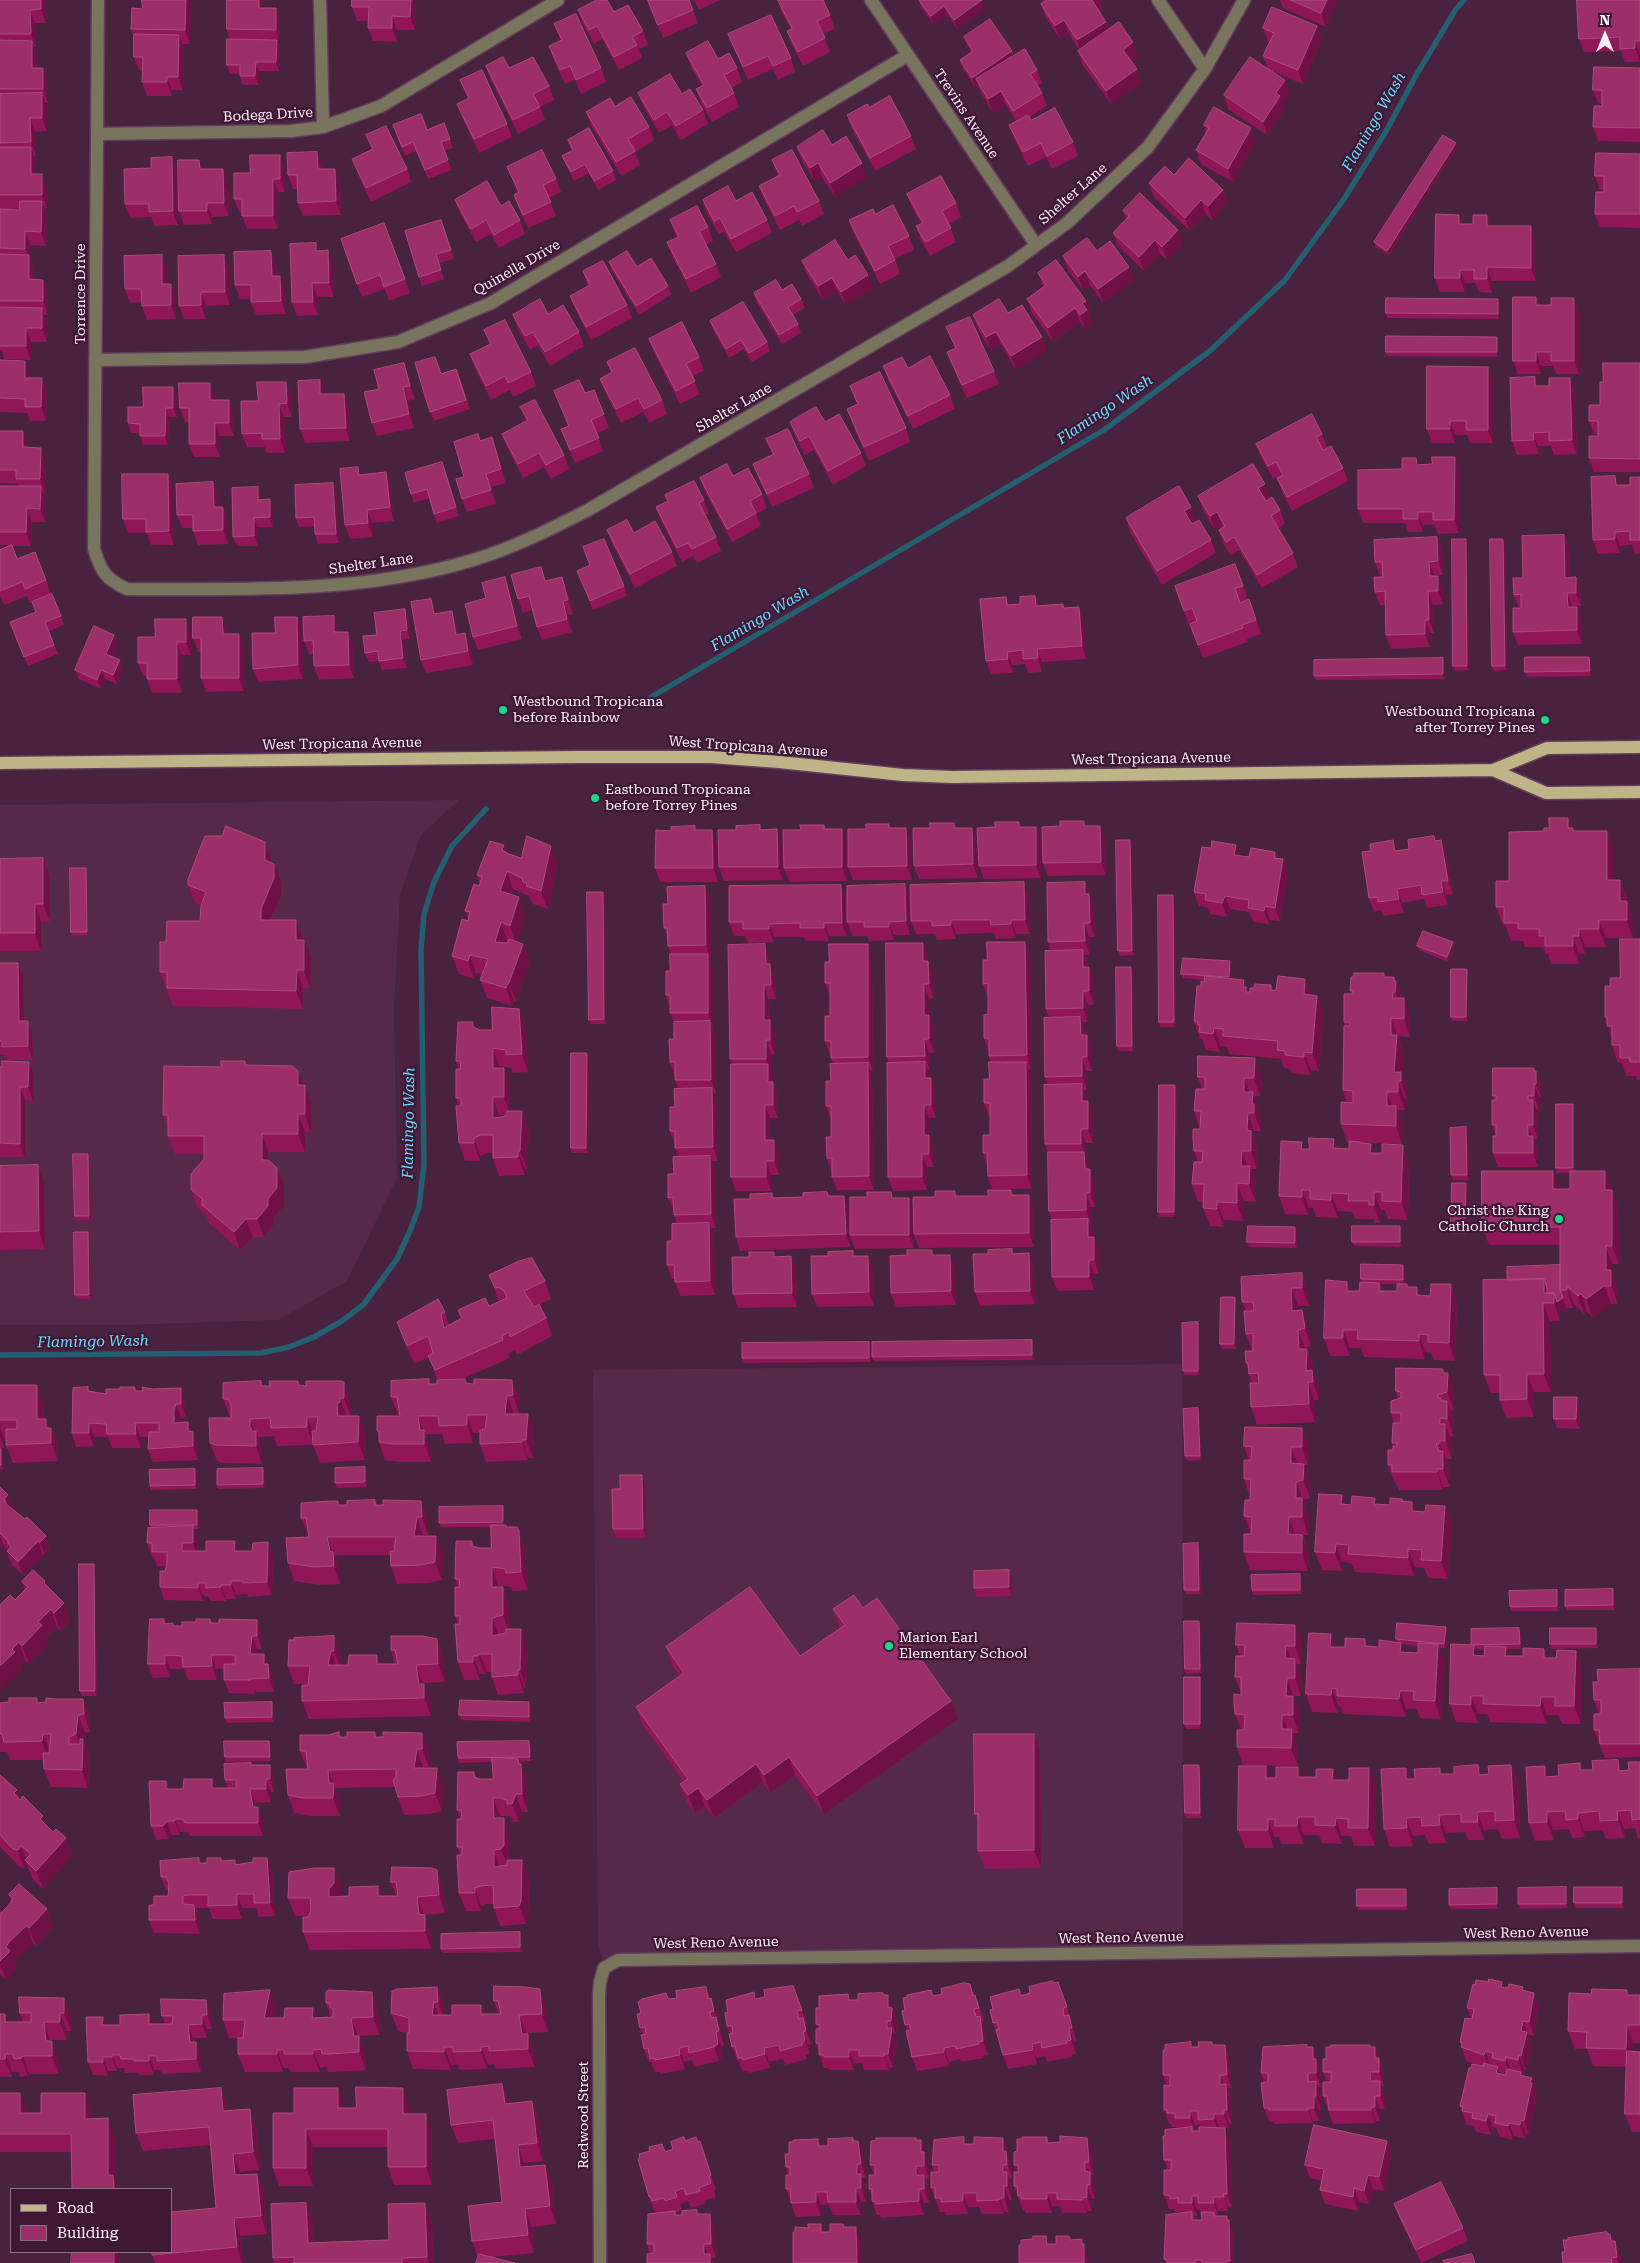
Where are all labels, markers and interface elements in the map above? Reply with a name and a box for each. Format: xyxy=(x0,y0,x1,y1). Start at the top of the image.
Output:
north arrow xyxy=(1580,10,1630,60)
text: N xyxy=(1600,12,1610,28)
street label: Trevins Avenue xyxy=(930,66,1002,162)
water label: Flamingo Wash xyxy=(1338,69,1410,175)
street label: Bodega Drive xyxy=(223,104,313,126)
street label: Shelter Lane xyxy=(1035,160,1111,228)
street label: Quinella Drive xyxy=(471,236,563,300)
street label: Torrence Drive xyxy=(73,244,89,344)
water label: Flamingo Wash xyxy=(1054,371,1156,449)
street label: Shelter Lane xyxy=(693,380,775,436)
street label: Shelter Lane xyxy=(328,550,414,578)
water label: Flamingo Wash xyxy=(708,583,812,655)
place label: Westbound Tropicana before Rainbow xyxy=(513,694,663,726)
marker: Westbound Tropicana before Rainbow xyxy=(497,704,509,716)
place label: Westbound Tropicana after Torrey Pines xyxy=(1385,704,1535,736)
marker: Westbound Tropicana after Torrey Pines xyxy=(1539,714,1551,726)
street label: West Tropicana Avenue xyxy=(668,733,828,761)
street label: West Tropicana Avenue xyxy=(262,734,422,754)
street label: West Tropicana Avenue xyxy=(1071,749,1231,769)
place label: Eastbound Tropicana before Torrey Pines xyxy=(605,782,751,814)
marker: Eastbound Tropicana before Torrey Pines xyxy=(589,792,601,804)
water label: Flamingo Wash xyxy=(399,1067,419,1179)
place label: Christ the King Catholic Church xyxy=(1438,1203,1549,1236)
marker: Christ the King Catholic Church xyxy=(1553,1213,1565,1225)
water label: Flamingo Wash xyxy=(37,1332,149,1352)
place label: Marion Earl Elementary School xyxy=(899,1630,1027,1662)
marker: Marion Earl Elementary School xyxy=(883,1640,895,1652)
street label: West Reno Avenue xyxy=(1463,1924,1589,1942)
street label: West Reno Avenue xyxy=(1058,1929,1184,1947)
street label: West Reno Avenue xyxy=(653,1934,779,1952)
street label: Redwood Street xyxy=(576,2061,592,2169)
legend xyxy=(10,2188,172,2253)
text: Road xyxy=(57,2199,94,2217)
text: Building xyxy=(57,2224,118,2242)

